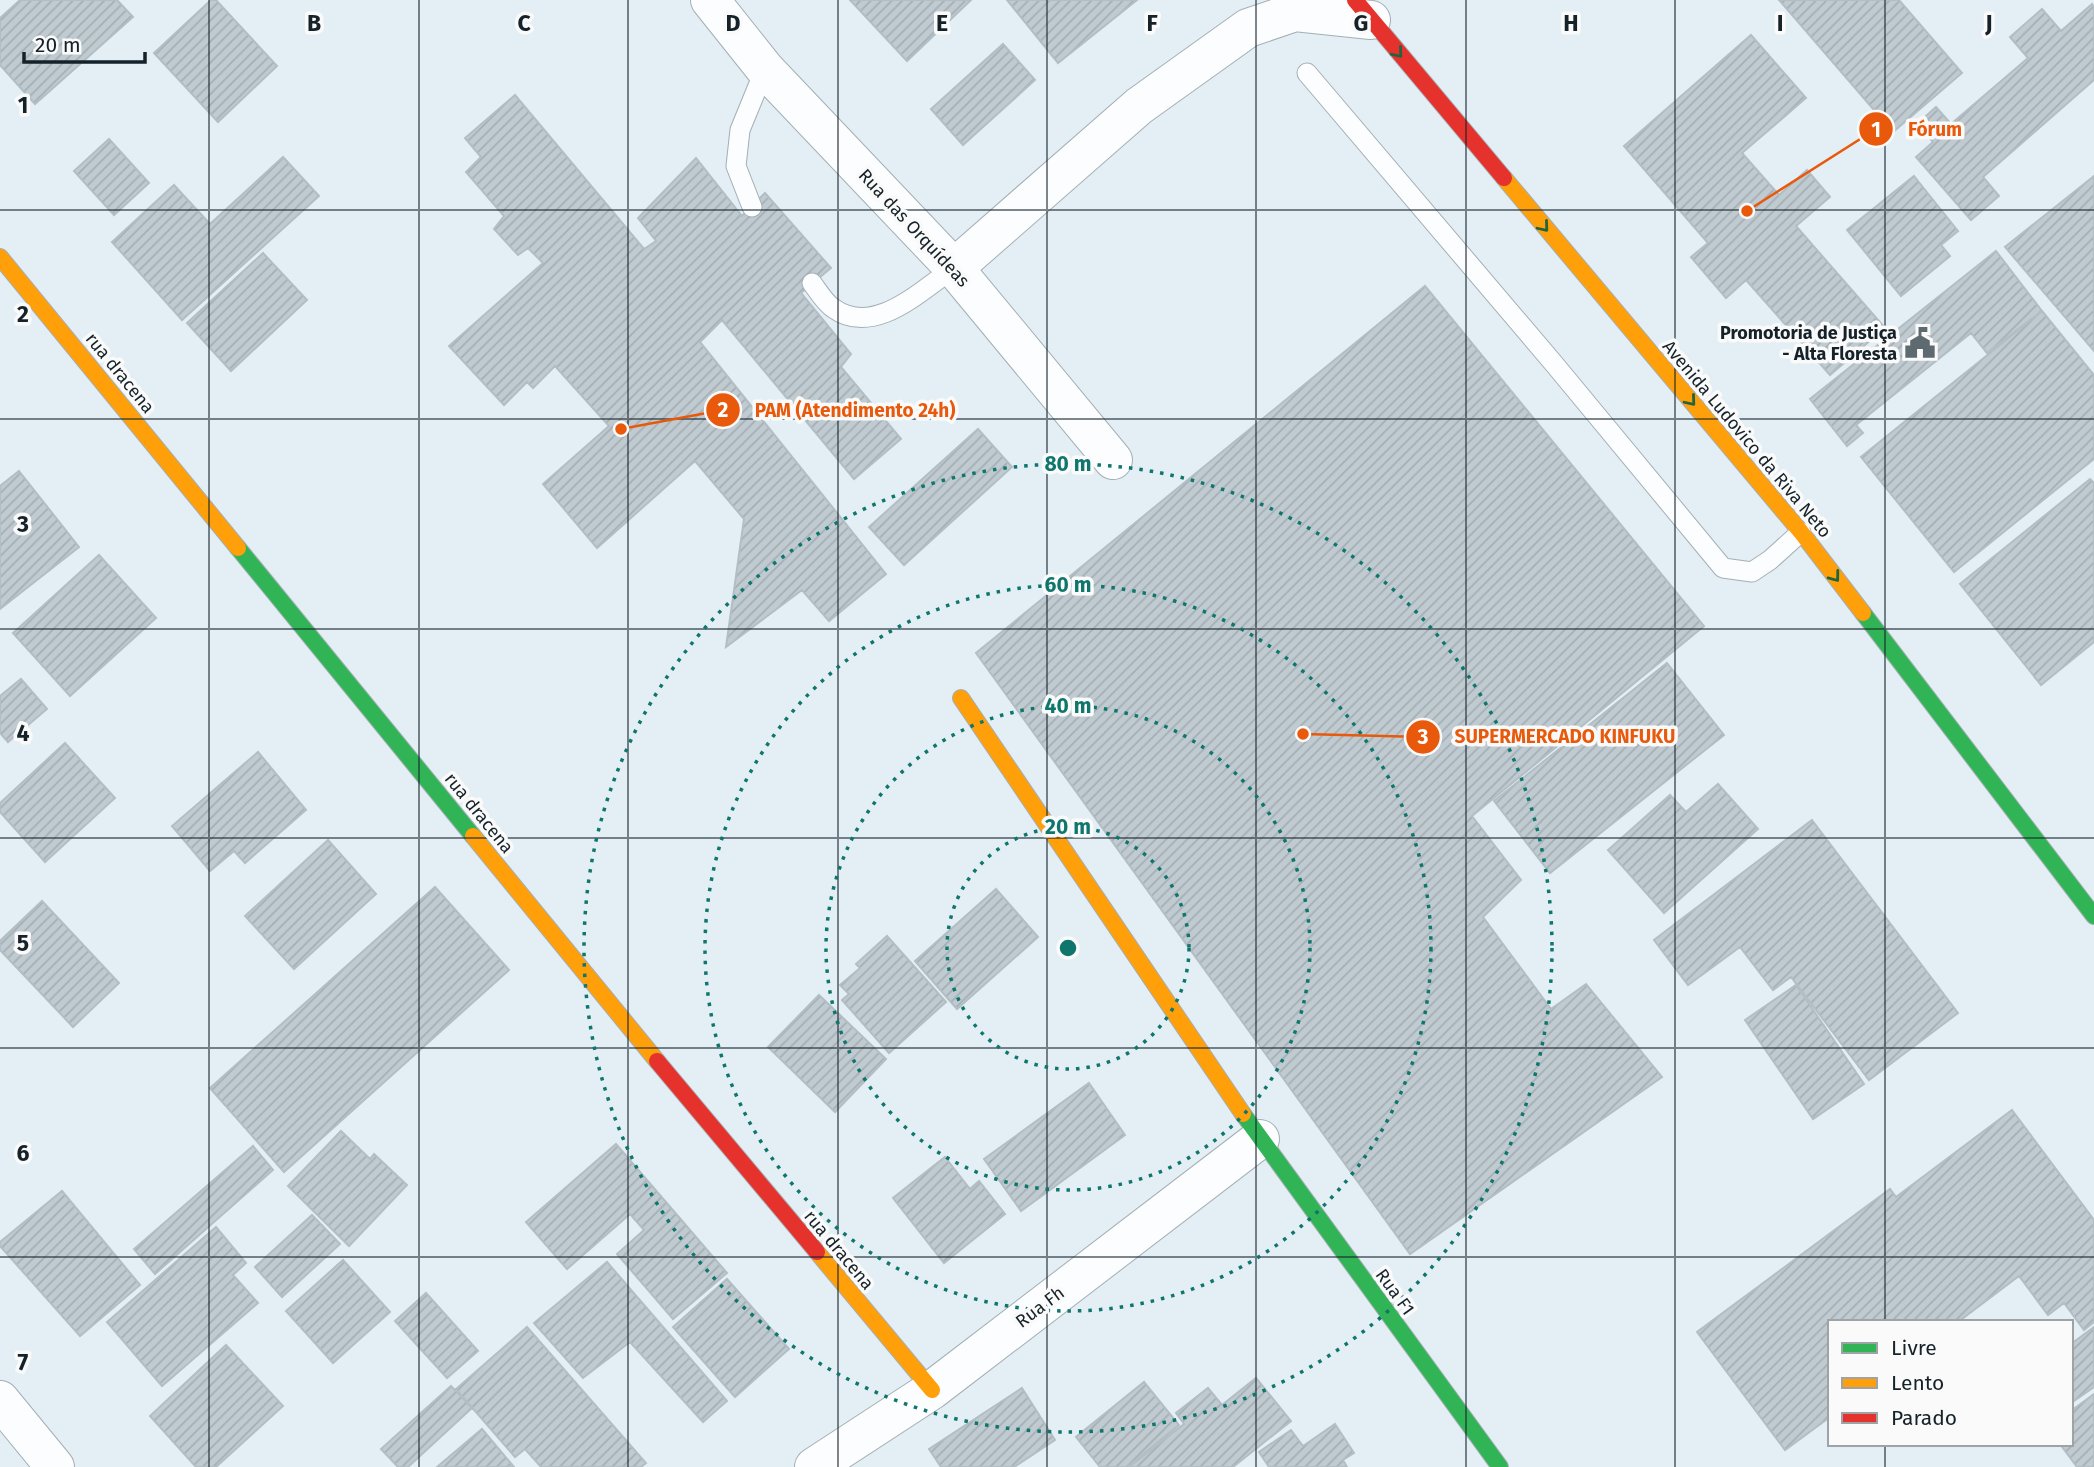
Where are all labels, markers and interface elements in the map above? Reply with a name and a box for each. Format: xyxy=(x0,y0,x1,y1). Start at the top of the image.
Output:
text: B xyxy=(307,9,321,37)
text: C xyxy=(517,9,531,37)
text: D xyxy=(726,9,741,37)
text: E xyxy=(936,9,948,37)
text: F xyxy=(1146,9,1158,37)
text: G xyxy=(1354,9,1368,37)
text: H xyxy=(1563,9,1579,37)
text: I xyxy=(1777,9,1783,37)
text: J xyxy=(1984,9,1993,37)
scale bar xyxy=(24,21,145,65)
text: 20 m xyxy=(35,32,81,58)
one-way arrow xyxy=(1390,44,1402,57)
text: 1 xyxy=(18,91,28,119)
callout: Fórum xyxy=(1859,109,1976,149)
text: 1 xyxy=(1871,117,1881,143)
text: Fórum xyxy=(1908,118,1962,141)
street label: Rua das Orquídeas xyxy=(854,165,974,291)
one-way arrow xyxy=(1536,219,1549,231)
text: 2 xyxy=(17,300,29,328)
place label: Promotoria de Justiça - Alta Floresta xyxy=(1720,322,1897,365)
public building icon: Promotoria de Justiça - Alta Floresta xyxy=(1903,326,1937,360)
street label: rua dracena xyxy=(81,328,159,418)
street label: Avenida Ludovico da Riva Neto xyxy=(1658,336,1836,542)
callout: PAM (Atendimento 24h) xyxy=(706,390,969,430)
one-way arrow xyxy=(1683,392,1695,405)
text: 2 xyxy=(718,397,729,423)
text: PAM (Atendimento 24h) xyxy=(755,399,955,422)
text: 80 m xyxy=(1044,451,1092,477)
text: 3 xyxy=(16,510,29,538)
one-way arrow xyxy=(1827,569,1839,582)
text: 60 m xyxy=(1045,572,1091,598)
text: 40 m xyxy=(1045,693,1091,719)
callout: SUPERMERCADO KINFUKU xyxy=(1405,717,1689,757)
text: 4 xyxy=(17,719,30,747)
text: 3 xyxy=(1417,724,1429,750)
text: SUPERMERCADO KINFUKU xyxy=(1455,725,1675,748)
street label: rua dracena xyxy=(440,768,518,858)
text: 20 m xyxy=(1045,814,1091,840)
text: 5 xyxy=(17,929,29,957)
centre of rings xyxy=(1056,936,1080,960)
text: 6 xyxy=(17,1139,30,1167)
street label: rua dracena xyxy=(799,1206,879,1294)
street label: Rua F1 xyxy=(1371,1264,1419,1320)
street label: Rua Fh xyxy=(1011,1282,1069,1332)
legend xyxy=(1828,1320,2073,1446)
text: Livre xyxy=(1891,1335,1937,1361)
text: 7 xyxy=(18,1348,29,1376)
text: Lento xyxy=(1891,1370,1944,1396)
text: Parado xyxy=(1891,1405,1957,1431)

